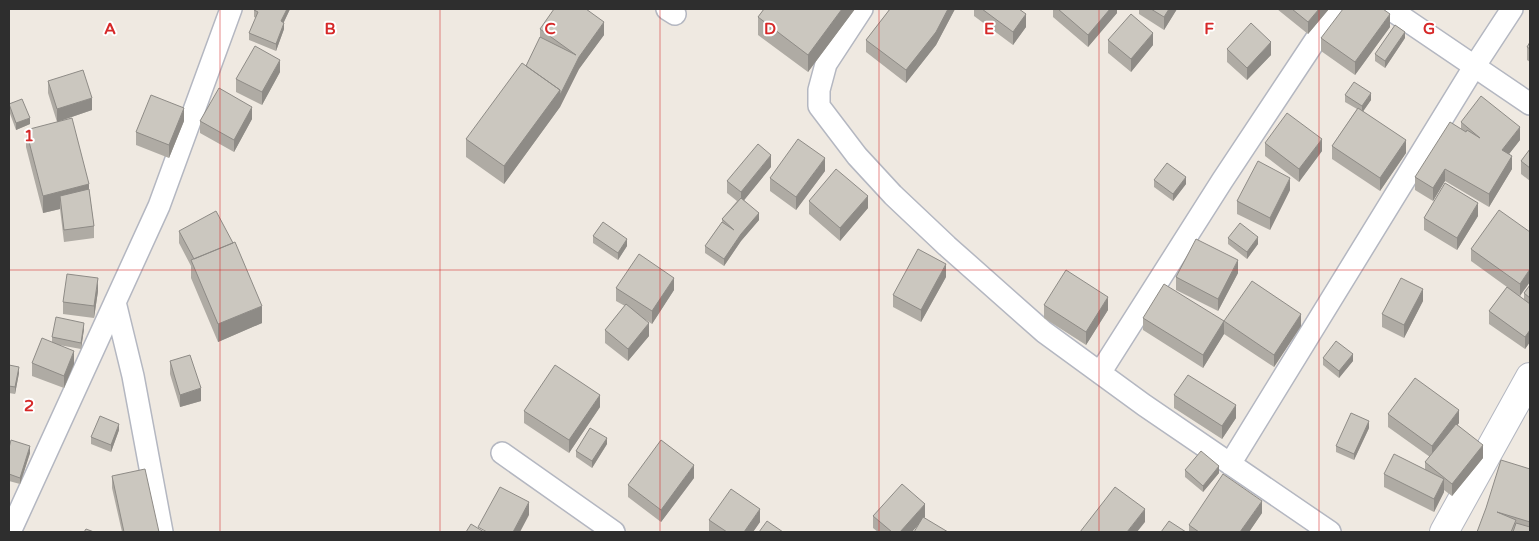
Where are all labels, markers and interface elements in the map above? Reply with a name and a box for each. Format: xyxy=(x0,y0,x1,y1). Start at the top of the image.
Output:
text: A xyxy=(104,19,116,39)
text: B xyxy=(324,19,336,39)
text: C xyxy=(544,19,556,39)
text: D xyxy=(764,19,776,39)
text: E xyxy=(984,19,994,39)
text: F xyxy=(1204,19,1214,39)
text: G xyxy=(1423,19,1435,39)
text: 1 xyxy=(24,126,34,146)
text: 2 xyxy=(24,396,34,416)

